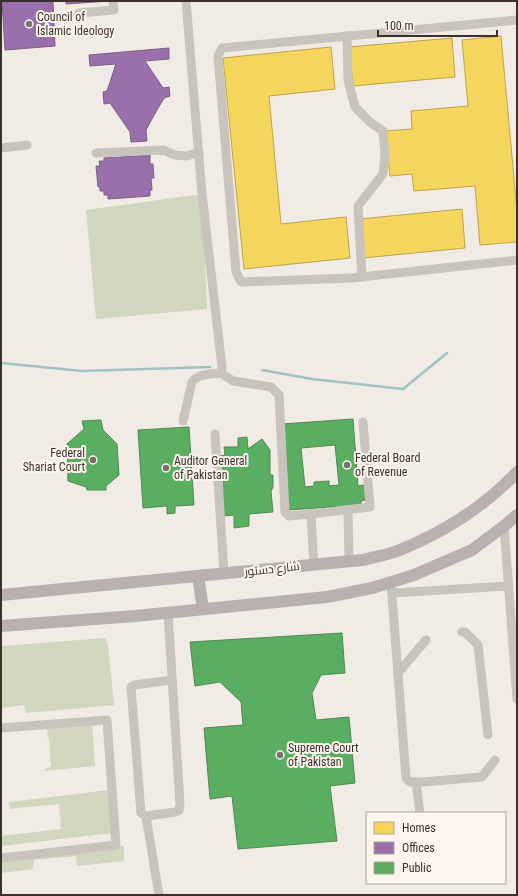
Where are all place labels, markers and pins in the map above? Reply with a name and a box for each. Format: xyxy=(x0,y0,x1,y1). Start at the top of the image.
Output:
place label: Council of Islamic Ideology xyxy=(37,10,114,38)
marker: Council of Islamic Ideology xyxy=(24,19,34,29)
place label: Federal Shariat Court xyxy=(23,446,85,474)
place label: Federal Board of Revenue xyxy=(355,451,420,479)
place label: Auditor General of Pakistan xyxy=(174,454,247,482)
marker: Federal Shariat Court xyxy=(88,455,98,465)
marker: Federal Board of Revenue xyxy=(342,460,352,470)
marker: Auditor General of Pakistan xyxy=(161,463,171,473)
place label: Supreme Court of Pakistan xyxy=(288,741,359,769)
marker: Supreme Court of Pakistan xyxy=(275,750,285,760)

